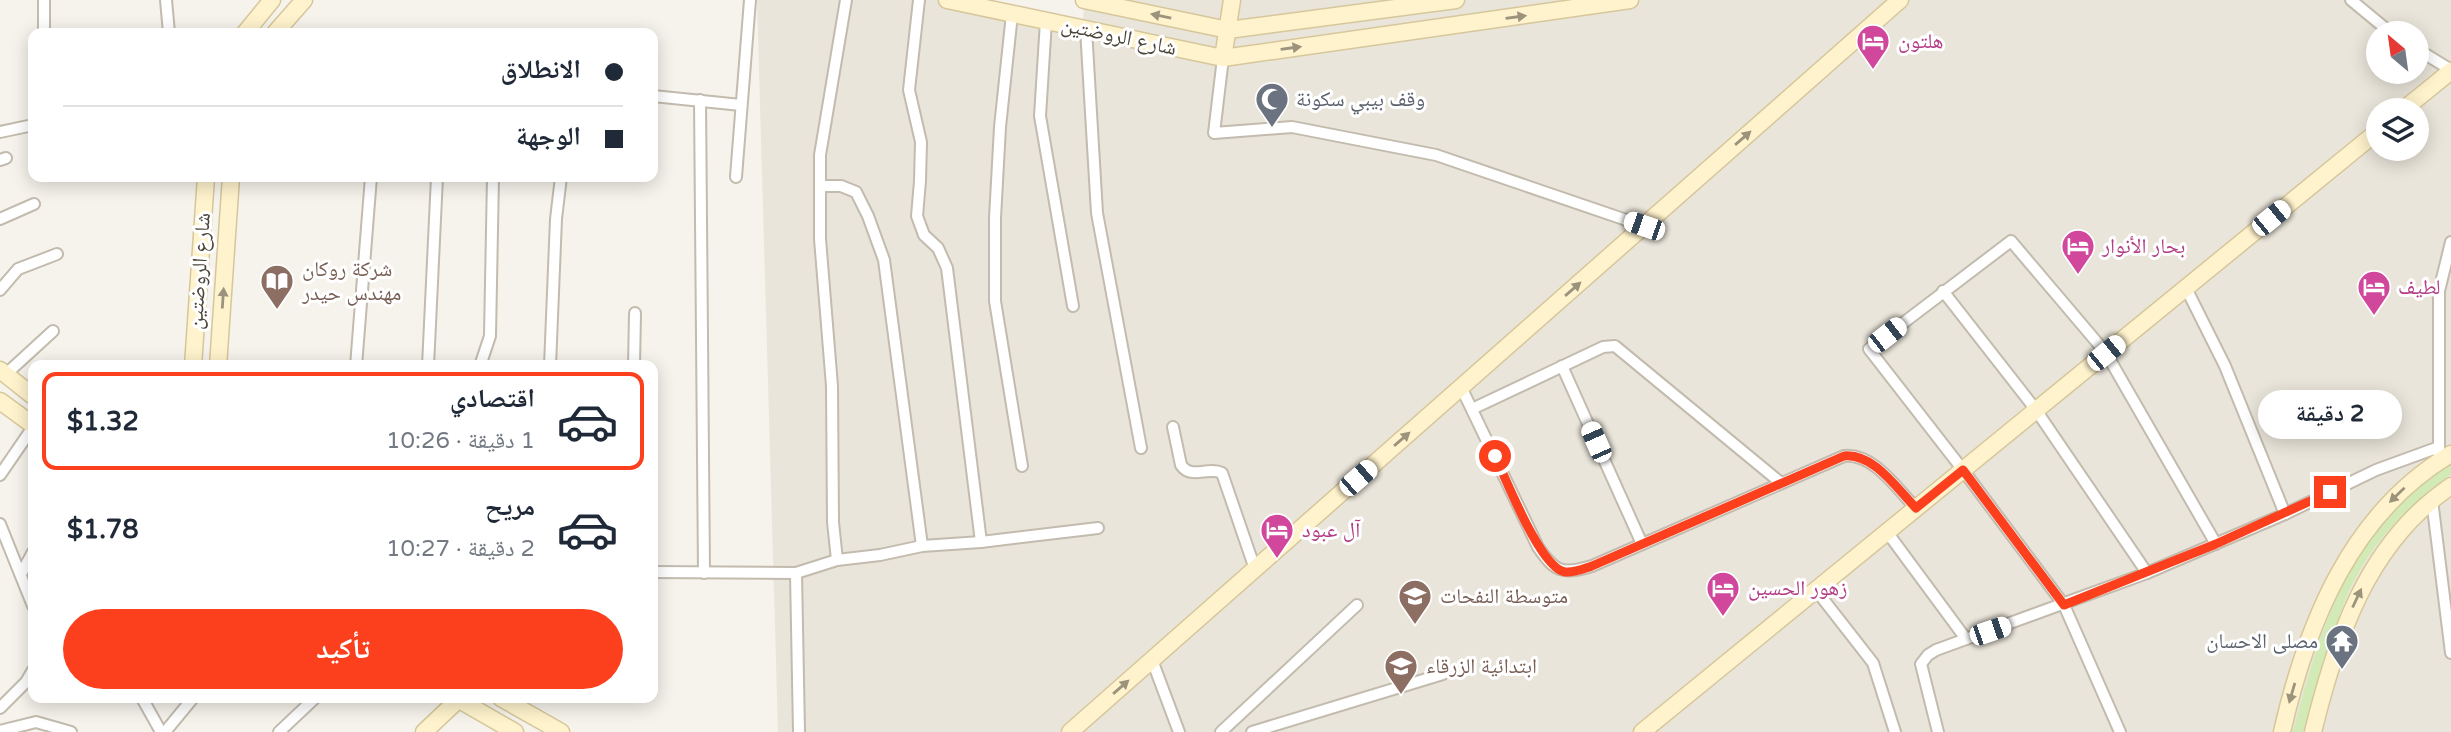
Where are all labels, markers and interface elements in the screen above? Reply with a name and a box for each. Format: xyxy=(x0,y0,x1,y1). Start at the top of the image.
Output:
one-way arrow xyxy=(1150,11,1172,22)
street label: شارع الروضتين xyxy=(1059,12,1179,61)
one-way arrow xyxy=(1505,12,1527,23)
north arrow xyxy=(2366,21,2429,84)
map controls xyxy=(2366,21,2429,161)
hotel icon: هلتون xyxy=(1854,22,1892,71)
place label: هلتون xyxy=(1898,29,1944,54)
one-way arrow xyxy=(1280,43,1302,54)
text: الانطلاق xyxy=(501,54,581,85)
mosque icon: وقف بيبي سكونة xyxy=(1253,80,1291,129)
place label: وقف بيبي سكونة xyxy=(1296,87,1425,115)
button: layers xyxy=(2366,98,2429,161)
text: الوجهة xyxy=(516,121,581,152)
one-way arrow xyxy=(1734,130,1752,146)
car xyxy=(2249,197,2294,239)
car xyxy=(1621,209,1668,243)
street label: شارع الروضتين xyxy=(183,212,216,330)
hotel icon: بحار الأنوار xyxy=(2059,227,2097,276)
place label: بحار الأنوار xyxy=(2101,234,2185,259)
place label: شركة روكان مهندس حيدر xyxy=(301,257,401,306)
library icon: شركة روكان مهندس حيدر xyxy=(258,262,296,311)
hotel icon: لطيف xyxy=(2355,268,2393,317)
place label: لطيف xyxy=(2398,275,2440,300)
one-way arrow xyxy=(1564,281,1581,297)
one-way arrow xyxy=(218,286,229,308)
car xyxy=(1864,314,1911,356)
car xyxy=(2084,332,2129,374)
text: اقتصادي xyxy=(450,383,535,414)
icon: car xyxy=(556,390,619,453)
callout: 2 دقيقة xyxy=(2258,391,2402,440)
text: 2 دقيقة xyxy=(2296,400,2364,428)
text: $1.32 xyxy=(67,406,139,437)
car xyxy=(1578,419,1615,465)
text: 1 دقيقة · 10:26 xyxy=(386,427,535,455)
one-way arrow xyxy=(1393,431,1411,447)
route start xyxy=(1479,440,1511,472)
car xyxy=(1336,456,1381,500)
route end xyxy=(2314,476,2346,508)
one-way arrow xyxy=(2389,486,2406,502)
text: مريح xyxy=(485,491,535,522)
icon: car xyxy=(556,498,619,561)
hotel icon: آل عبود xyxy=(1258,511,1296,560)
text: $1.78 xyxy=(67,514,139,545)
place label: آل عبود xyxy=(1302,518,1361,543)
text: 2 دقيقة · 10:27 xyxy=(386,535,535,563)
hotel icon: زهور الحسين xyxy=(1704,569,1742,618)
place label: زهور الحسين xyxy=(1748,576,1847,601)
school or university icon: متوسطة النفحات xyxy=(1396,577,1434,626)
place label: متوسطة النفحات xyxy=(1440,584,1568,609)
one-way arrow xyxy=(2351,587,2362,608)
button: تأكيد xyxy=(63,609,623,689)
car xyxy=(1967,614,2014,648)
temple icon: مصلى الاحسان xyxy=(2323,622,2361,671)
place label: مصلى الاحسان xyxy=(2206,629,2318,654)
school or university icon: ابتدائية الزرقاء xyxy=(1382,647,1420,696)
place label: ابتدائية الزرقاء xyxy=(1426,654,1537,679)
one-way arrow xyxy=(1112,679,1130,695)
one-way arrow xyxy=(2286,683,2296,704)

